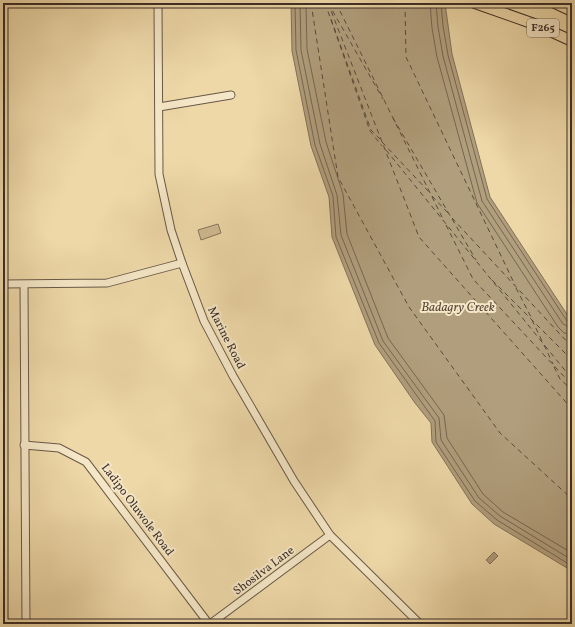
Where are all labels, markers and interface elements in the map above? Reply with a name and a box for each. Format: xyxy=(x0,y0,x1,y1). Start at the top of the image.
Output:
road number: F265 xyxy=(527,19,559,37)
water label: Badagry Creek xyxy=(421,299,495,317)
street label: Marine Road xyxy=(203,304,249,372)
street label: Ladipo Oluwole Road xyxy=(97,461,177,560)
street label: Shosilva Lane xyxy=(230,543,298,599)

